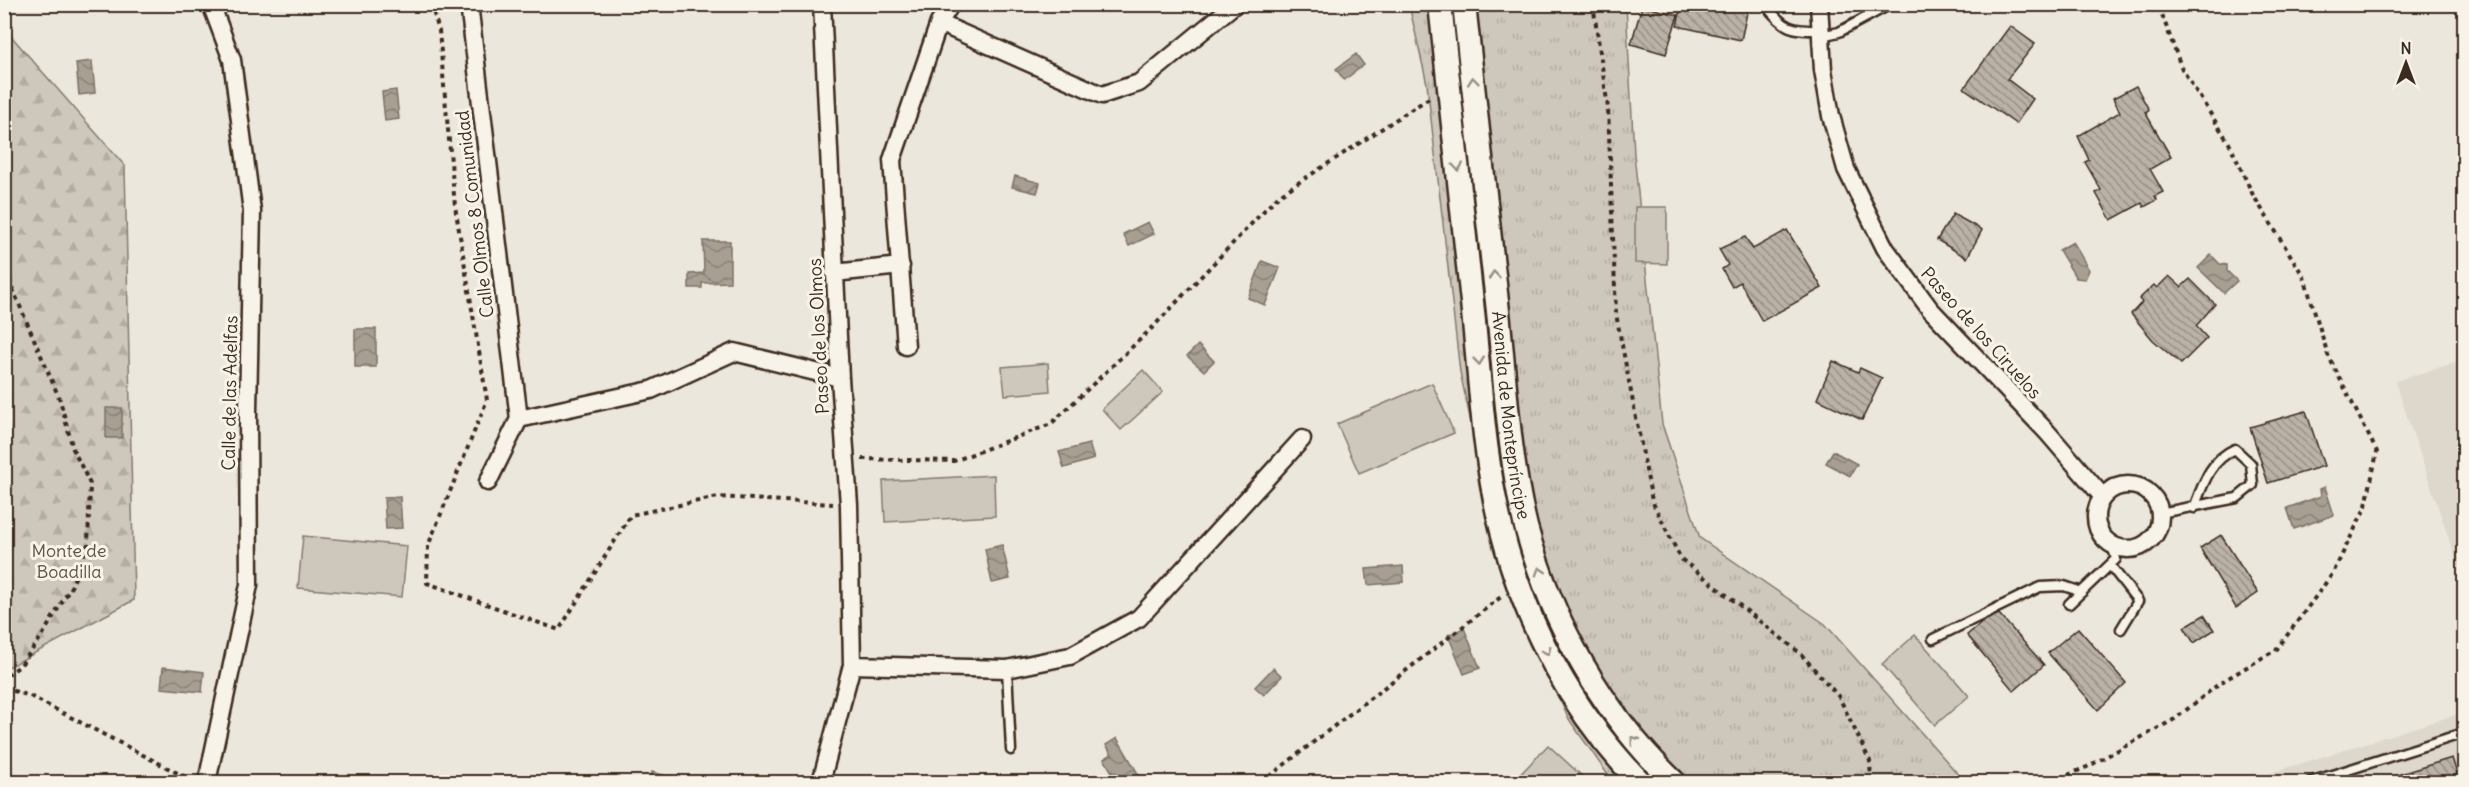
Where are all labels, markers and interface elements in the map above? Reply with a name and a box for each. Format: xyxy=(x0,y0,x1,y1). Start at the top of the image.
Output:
north arrow xyxy=(2376,33,2436,93)
text: N xyxy=(2400,38,2412,58)
one-way arrow xyxy=(1467,77,1480,86)
street label: Calle Olmos 8 Comunidad xyxy=(450,109,499,319)
one-way arrow xyxy=(1451,162,1463,172)
street label: Paseo de los Olmos xyxy=(803,257,834,415)
street label: Paseo de los Ciruelos xyxy=(1916,262,2047,403)
one-way arrow xyxy=(1488,270,1501,280)
street label: Avenida de Montepríncipe xyxy=(1487,310,1536,522)
street label: Calle de las Adelfas xyxy=(217,315,242,471)
one-way arrow xyxy=(1472,356,1484,365)
park label: Monte de Boadilla xyxy=(32,539,106,583)
one-way arrow xyxy=(1534,566,1547,577)
one-way arrow xyxy=(1540,644,1552,655)
one-way arrow xyxy=(1631,736,1642,747)

